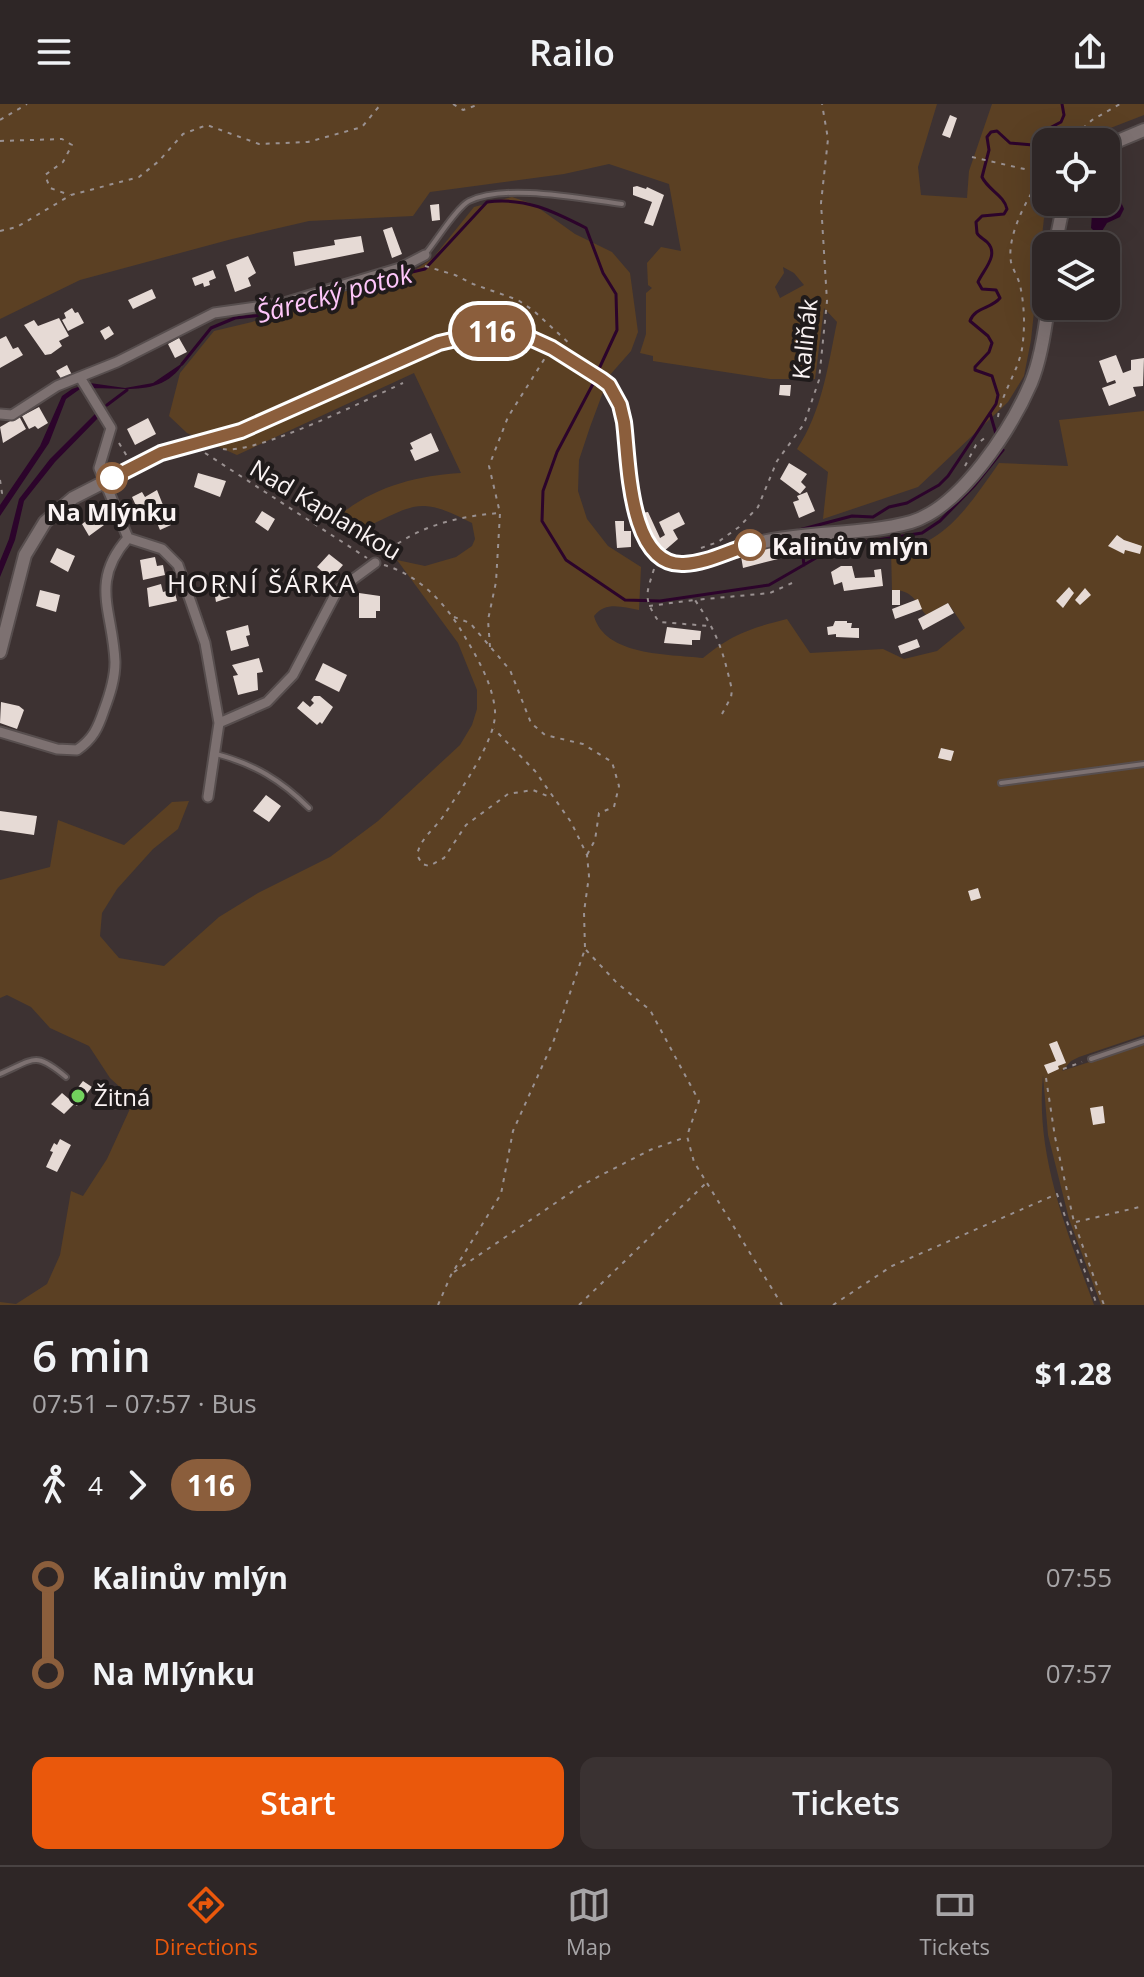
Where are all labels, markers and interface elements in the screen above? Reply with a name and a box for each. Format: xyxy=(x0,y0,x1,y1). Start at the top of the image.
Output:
text: Railo xyxy=(529,28,615,77)
icon: menu xyxy=(32,30,76,74)
icon: share xyxy=(1068,30,1112,74)
map controls xyxy=(1032,128,1120,320)
button: locate xyxy=(1032,128,1120,216)
button: layers xyxy=(1032,232,1120,320)
water label: Šárecký potok xyxy=(252,255,417,331)
street label: Kaliňák xyxy=(783,297,825,381)
line badge: 116 xyxy=(446,305,538,357)
text: 116 xyxy=(468,312,516,350)
street label: Nad Kaplankou xyxy=(244,451,408,567)
marker: Na Mlýnku xyxy=(97,463,127,493)
place label: Na Mlýnku xyxy=(47,495,177,528)
place label: Kalinův mlýn xyxy=(772,529,929,562)
marker: Kalinův mlýn xyxy=(735,530,765,560)
district label: HORNÍ ŠÁRKA xyxy=(167,565,357,601)
place label: Žitná xyxy=(94,1080,150,1113)
marker: Žitná xyxy=(69,1087,87,1105)
text: 6 min xyxy=(32,1325,151,1385)
text: $1.28 xyxy=(1035,1353,1112,1394)
text: 07:51 – 07:57 · Bus xyxy=(32,1385,257,1421)
icon: walk xyxy=(32,1463,76,1507)
icon: forward xyxy=(115,1463,159,1507)
text: 116 xyxy=(187,1466,235,1504)
text: 4 xyxy=(88,1467,103,1503)
text: Kalinův mlýn xyxy=(92,1557,288,1598)
text: 07:55 xyxy=(1046,1559,1112,1595)
text: Na Mlýnku xyxy=(92,1653,255,1694)
text: 07:57 xyxy=(1046,1655,1112,1691)
button: Start xyxy=(32,1757,564,1849)
button: Tickets xyxy=(580,1757,1112,1849)
tab: Directions xyxy=(154,1883,258,1961)
tab: Map xyxy=(566,1883,612,1961)
tab: Tickets xyxy=(920,1883,990,1961)

